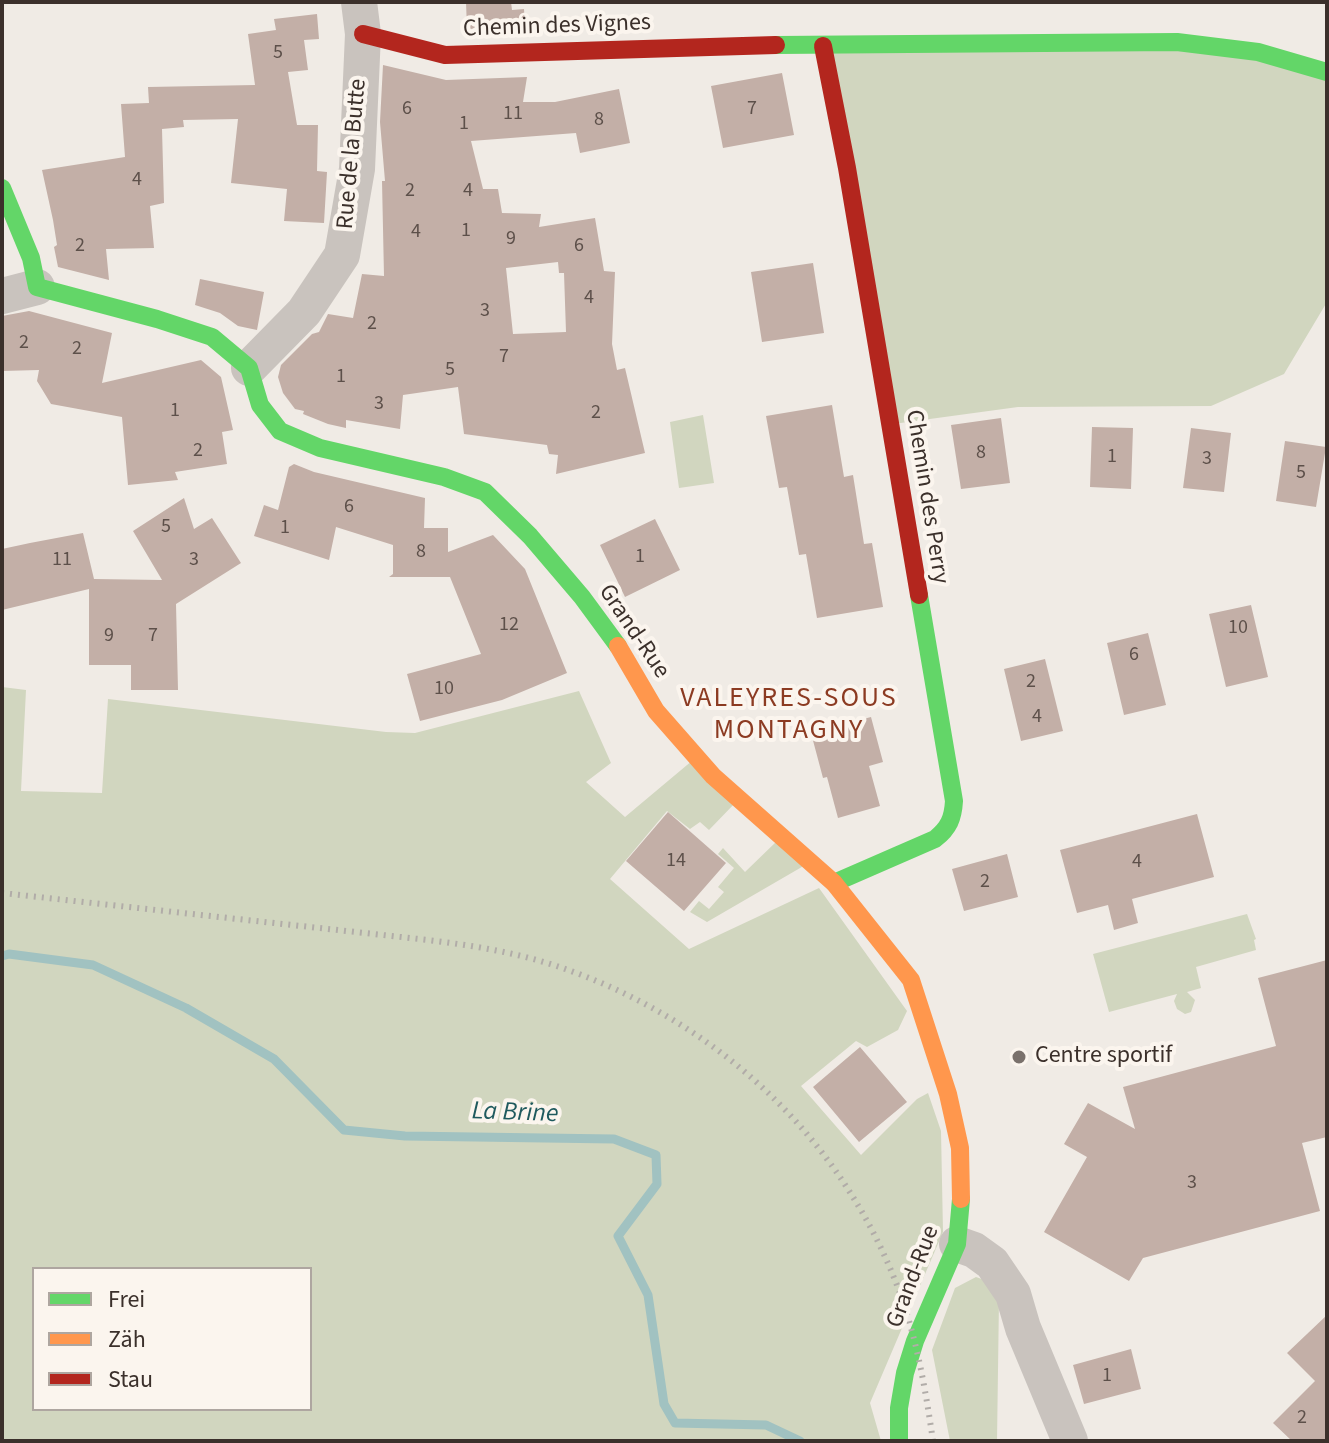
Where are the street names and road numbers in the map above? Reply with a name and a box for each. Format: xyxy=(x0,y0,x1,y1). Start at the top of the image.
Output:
street label: Chemin des Vignes xyxy=(463,9,651,45)
street label: Rue de la Butte xyxy=(332,78,374,230)
street label: Chemin des Perry xyxy=(898,408,954,586)
street label: Grand-Rue xyxy=(591,580,675,684)
street label: Grand-Rue xyxy=(881,1222,947,1332)

